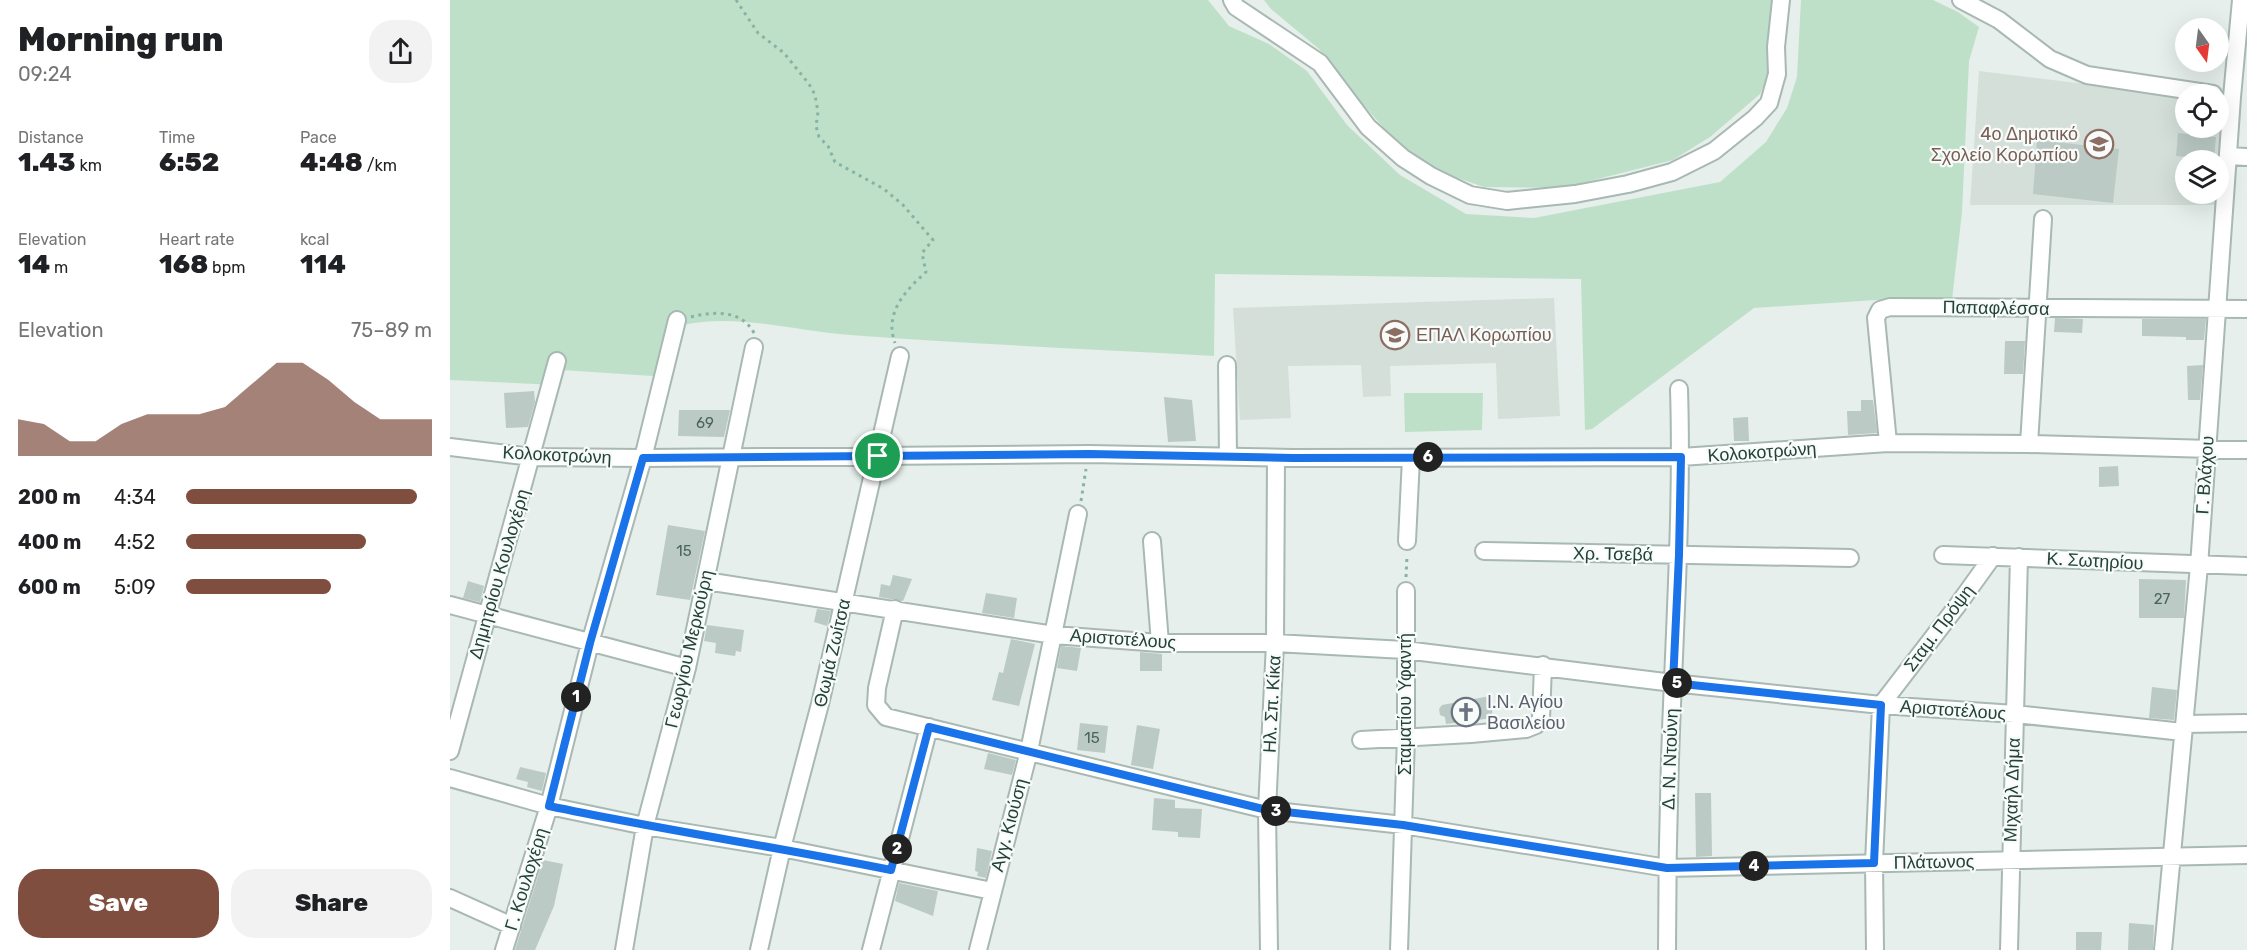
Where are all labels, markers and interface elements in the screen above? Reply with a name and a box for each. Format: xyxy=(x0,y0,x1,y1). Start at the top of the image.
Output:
north arrow xyxy=(2175,18,2229,72)
map controls xyxy=(2175,18,2229,204)
text: Morning run xyxy=(18,20,223,59)
button: share xyxy=(369,20,432,83)
text: 09:24 xyxy=(18,62,72,86)
button: locate xyxy=(2175,84,2229,138)
place label: 4ο Δημοτικό Σχολείο Κορωπίου xyxy=(1931,123,2078,166)
text: Distance xyxy=(18,128,84,147)
text: Time xyxy=(159,128,195,147)
text: Pace xyxy=(300,128,337,147)
school or university icon: 4ο Δημοτικό Σχολείο Κορωπίου xyxy=(2083,128,2115,160)
text: 1.43 xyxy=(18,147,76,178)
text: 6:52 xyxy=(159,147,219,178)
text: 4:48 xyxy=(300,147,363,178)
button: layers xyxy=(2175,150,2229,204)
text: km xyxy=(76,156,102,175)
text: /km xyxy=(363,156,397,175)
text: Elevation xyxy=(18,230,87,249)
text: Heart rate xyxy=(159,230,234,249)
text: kcal xyxy=(300,230,329,249)
text: 14 xyxy=(18,249,50,280)
text: 168 xyxy=(159,249,208,280)
text: 114 xyxy=(300,249,346,280)
text: m xyxy=(50,258,68,277)
text: bpm xyxy=(208,258,245,277)
street label: Παπαφλέσσα xyxy=(1942,296,2050,320)
text: Elevation xyxy=(18,318,104,342)
text: 75–89 m xyxy=(351,318,432,342)
school or university icon: ΕΠΑΛ Κορωπίου xyxy=(1379,319,1411,351)
place label: ΕΠΑΛ Κορωπίου xyxy=(1416,324,1552,346)
house number: 69 xyxy=(696,414,714,432)
pin xyxy=(852,430,903,481)
street label: Γ. Βλάχου xyxy=(2191,435,2219,515)
street label: Κολοκοτρώνη xyxy=(1707,437,1817,467)
icon: arrive xyxy=(861,439,894,472)
street label: Κολοκοτρώνη xyxy=(502,441,612,469)
pin: 6 xyxy=(1413,442,1443,472)
text: 6 xyxy=(1423,447,1433,466)
text: 200 m xyxy=(18,485,81,509)
text: 4:34 xyxy=(114,485,156,509)
street label: Δημητρίου Κουλοχέρη xyxy=(464,487,534,661)
text: 400 m xyxy=(18,530,81,554)
text: 4:52 xyxy=(114,530,155,554)
house number: 15 xyxy=(676,542,692,560)
street label: Χρ. Τσεβά xyxy=(1573,542,1653,566)
street label: Κ. Σωτηρίου xyxy=(2046,547,2144,575)
street label: Γεωργίου Μερκούρη xyxy=(660,568,718,730)
text: 600 m xyxy=(18,575,81,599)
text: 5:09 xyxy=(114,575,156,599)
street label: Σταμ. Πρόψη xyxy=(1899,580,1979,676)
house number: 27 xyxy=(2154,590,2171,608)
street label: Θωμά Ζωίτσα xyxy=(809,597,855,709)
street label: Αριστοτέλους xyxy=(1069,624,1177,654)
street label: Σταματίου Υφαντή xyxy=(1394,633,1416,775)
street label: Ηλ. Σπ. Κίκα xyxy=(1258,655,1286,753)
pin: 5 xyxy=(1662,668,1692,698)
text: 5 xyxy=(1672,673,1682,692)
pin: 1 xyxy=(561,682,591,712)
text: 1 xyxy=(572,687,580,706)
place label: Ι.Ν. Αγίου Βασιλείου xyxy=(1487,691,1565,734)
street label: Αριστοτέλους xyxy=(1899,695,2007,725)
church icon: Ι.Ν. Αγίου Βασιλείου xyxy=(1450,696,1482,728)
street label: Δ. Ν. Ντούνη xyxy=(1657,708,1683,810)
house number: 15 xyxy=(1084,729,1100,747)
street label: Μιχαήλ Δήμα xyxy=(1999,737,2025,843)
street label: Αγγ. Κιούση xyxy=(986,776,1032,874)
pin: 3 xyxy=(1261,796,1291,826)
text: 3 xyxy=(1271,801,1281,820)
street label: Γ. Κουλοχέρη xyxy=(500,825,552,933)
pin: 2 xyxy=(882,834,912,864)
text: 2 xyxy=(892,839,902,858)
street label: Πλάτωνος xyxy=(1893,850,1975,874)
pin: 4 xyxy=(1739,851,1769,881)
text: 4 xyxy=(1749,856,1759,875)
button: Save xyxy=(18,869,219,938)
button: Share xyxy=(231,869,432,938)

